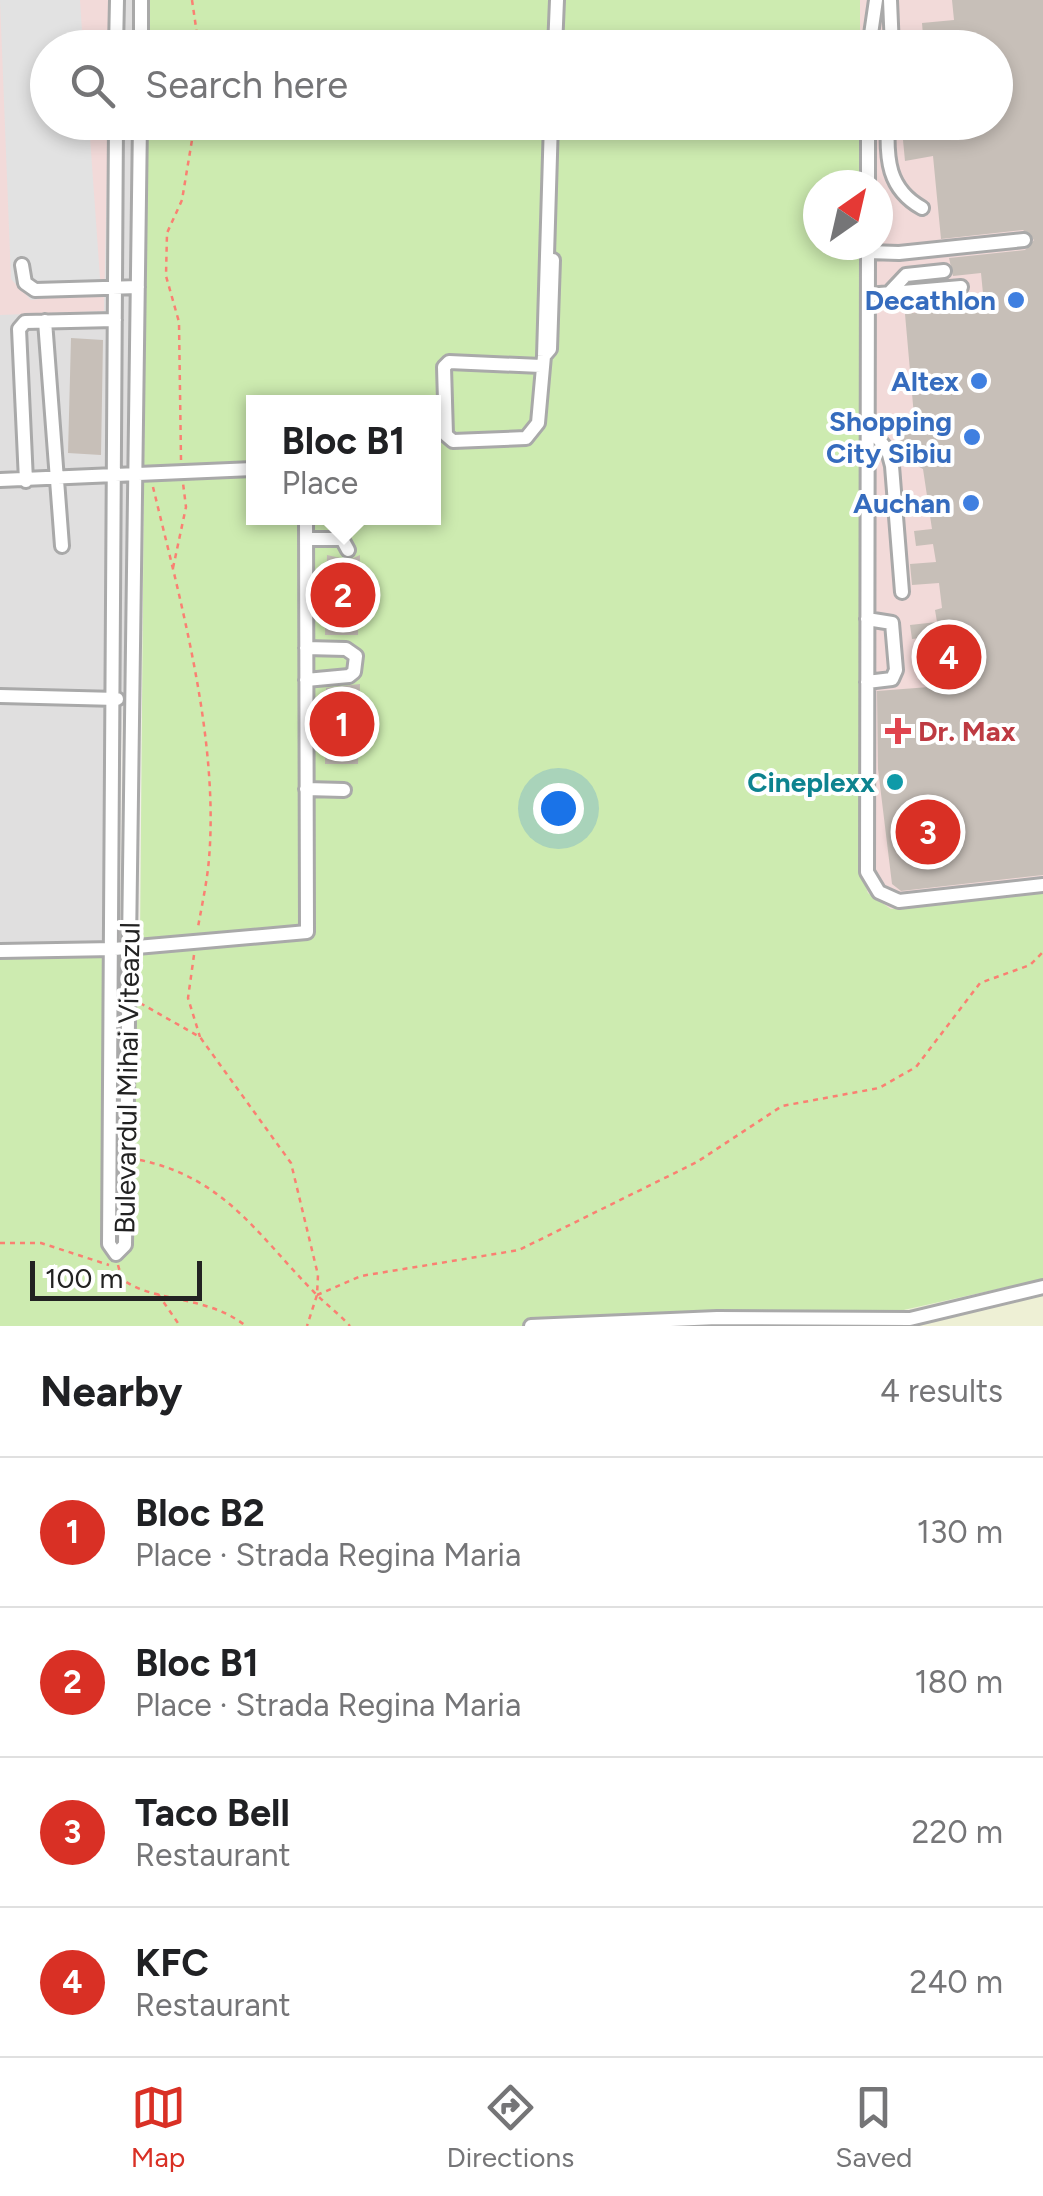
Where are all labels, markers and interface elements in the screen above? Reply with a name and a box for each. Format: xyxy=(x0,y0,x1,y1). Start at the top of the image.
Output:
search box xyxy=(30,30,1013,140)
icon: search xyxy=(65,58,120,113)
text: Search here xyxy=(145,62,348,108)
north arrow xyxy=(803,170,893,260)
place label: Decathlon xyxy=(864,283,996,317)
marker: Decathlon xyxy=(1005,289,1027,311)
place label: Altex xyxy=(891,364,959,398)
marker: Altex xyxy=(968,370,990,392)
popup xyxy=(246,395,441,525)
place label: Shopping City Sibiu xyxy=(826,404,952,470)
text: Bloc B1 xyxy=(282,418,405,464)
marker: Shopping City Sibiu xyxy=(961,426,983,448)
text: Place xyxy=(282,464,358,502)
place label: Auchan xyxy=(853,486,951,520)
marker: Auchan xyxy=(960,492,982,514)
pin: 2 xyxy=(310,558,376,632)
pin: 4 xyxy=(916,620,982,694)
pin: 1 xyxy=(310,686,374,762)
place label: Dr. Max xyxy=(918,714,1016,748)
marker: Dr. Max xyxy=(887,720,909,742)
place label: Cineplexx xyxy=(747,765,875,799)
marker: Cineplexx xyxy=(884,771,906,793)
your location xyxy=(533,783,584,834)
pin: 3 xyxy=(896,794,960,870)
street label: Bulevardul Mihai Viteazul xyxy=(107,922,147,1234)
scale bar xyxy=(30,1256,202,1300)
text: 100 m xyxy=(45,1261,123,1295)
text: Nearby xyxy=(40,1366,182,1417)
text: 4 results xyxy=(880,1372,1003,1410)
text: Bloc B2 xyxy=(135,1490,265,1536)
text: 1 xyxy=(66,1513,79,1551)
text: 130 m xyxy=(917,1513,1003,1551)
text: Place · Strada Regina Maria xyxy=(135,1536,521,1574)
text: Bloc B1 xyxy=(135,1640,259,1686)
text: 2 xyxy=(63,1663,82,1701)
text: 180 m xyxy=(914,1663,1003,1701)
text: Place · Strada Regina Maria xyxy=(135,1686,521,1724)
text: Taco Bell xyxy=(135,1790,290,1836)
text: 3 xyxy=(64,1813,81,1851)
text: 220 m xyxy=(912,1813,1003,1851)
text: Restaurant xyxy=(135,1836,291,1874)
text: KFC xyxy=(135,1940,209,1986)
text: 4 xyxy=(62,1963,83,2001)
text: 240 m xyxy=(910,1963,1003,2001)
text: Restaurant xyxy=(135,1986,291,2024)
tab: Map xyxy=(131,2080,186,2174)
tab: Directions xyxy=(447,2080,574,2174)
tab: Saved xyxy=(835,2080,912,2174)

